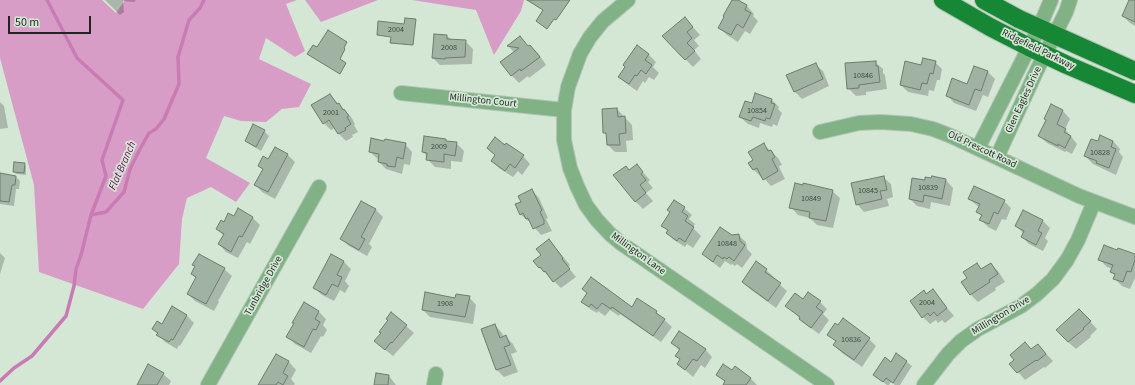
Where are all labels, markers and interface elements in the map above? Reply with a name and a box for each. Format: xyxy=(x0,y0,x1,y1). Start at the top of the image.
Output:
scale bar xyxy=(10,8,93,34)
text: 50 m xyxy=(15,14,39,31)
house number: 2004 xyxy=(388,25,404,35)
street label: Ridgefield Parkway xyxy=(1000,27,1076,73)
house number: 2008 xyxy=(441,43,457,53)
street label: Glen Eagles Drive xyxy=(1003,65,1045,135)
house number: 10846 xyxy=(853,71,873,81)
street label: Millington Court xyxy=(449,92,517,110)
house number: 10854 xyxy=(747,106,767,116)
house number: 2001 xyxy=(323,108,339,118)
street label: Old Prescott Road xyxy=(946,129,1018,171)
water label: Flat Branch xyxy=(106,140,140,192)
house number: 2009 xyxy=(431,142,447,152)
house number: 10828 xyxy=(1090,148,1110,158)
house number: 10839 xyxy=(918,183,938,193)
house number: 10845 xyxy=(858,186,878,196)
house number: 10849 xyxy=(801,194,821,204)
street label: Millington Lane xyxy=(608,230,668,278)
house number: 10848 xyxy=(717,239,737,249)
street label: Tunbridge Drive xyxy=(243,254,285,318)
street label: Millington Drive xyxy=(970,294,1032,338)
house number: 2004 xyxy=(919,298,935,308)
house number: 1908 xyxy=(437,299,453,309)
house number: 10836 xyxy=(841,335,861,345)

